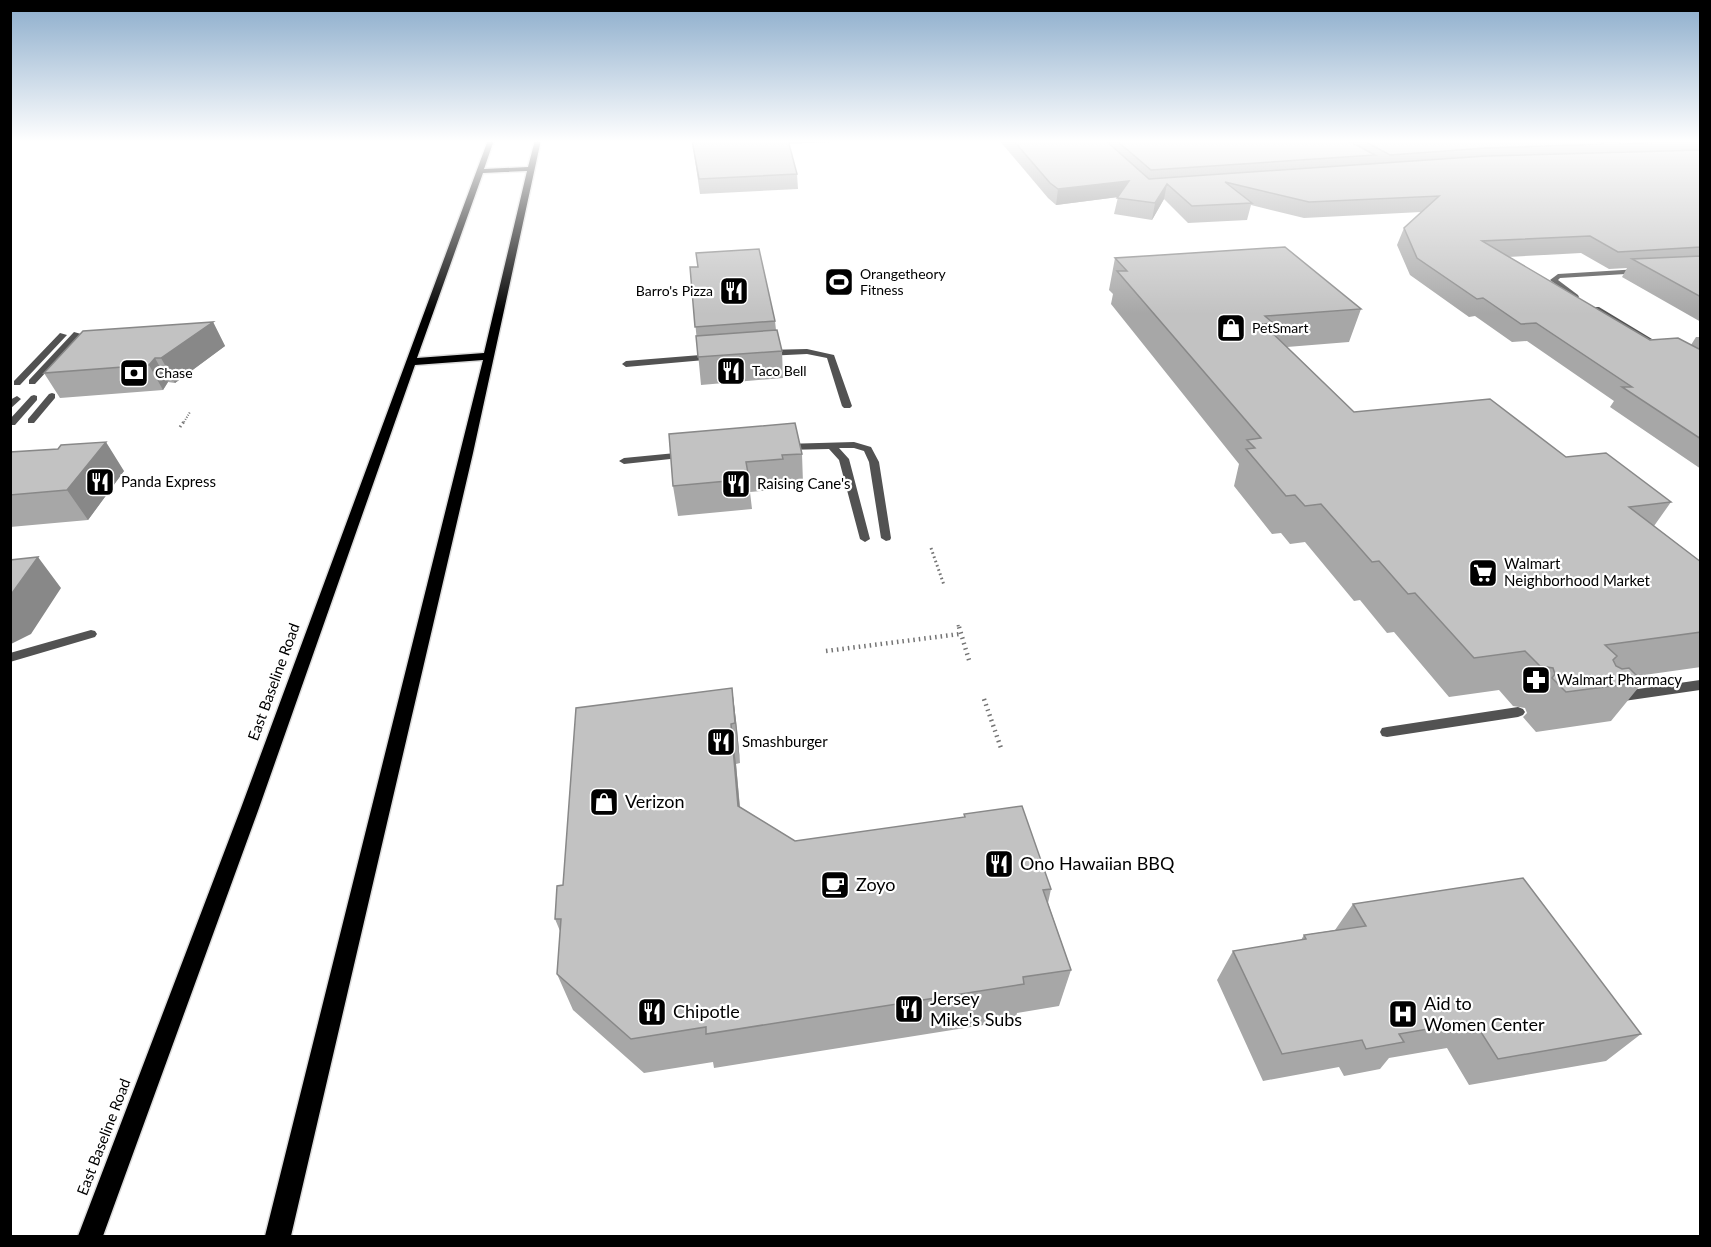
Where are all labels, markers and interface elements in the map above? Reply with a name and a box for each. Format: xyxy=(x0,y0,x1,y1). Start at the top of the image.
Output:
place label: Orangetheory Fitness xyxy=(860,265,947,298)
sports icon: Orangetheory Fitness xyxy=(823,266,855,298)
restaurant icon: Barro's Pizza xyxy=(718,275,750,307)
place label: Barro's Pizza xyxy=(636,282,713,299)
shop icon: PetSmart xyxy=(1215,312,1247,344)
place label: PetSmart xyxy=(1252,319,1308,336)
restaurant icon: Taco Bell xyxy=(715,355,747,387)
bank icon: Chase xyxy=(118,357,150,389)
place label: Taco Bell xyxy=(752,362,807,379)
place label: Chase xyxy=(155,364,193,381)
restaurant icon: Panda Express xyxy=(84,466,116,498)
restaurant icon: Raising Cane's xyxy=(720,468,752,500)
place label: Panda Express xyxy=(121,472,216,490)
place label: Raising Cane's xyxy=(757,474,850,492)
place label: Walmart Neighborhood Market xyxy=(1504,554,1651,589)
supermarket icon: Walmart Neighborhood Market xyxy=(1467,557,1499,589)
street label: East Baseline Road xyxy=(243,620,303,743)
pharmacy icon: Walmart Pharmacy xyxy=(1520,664,1552,696)
place label: Walmart Pharmacy xyxy=(1557,670,1682,688)
restaurant icon: Smashburger xyxy=(705,726,737,758)
place label: Smashburger xyxy=(742,732,828,750)
shop icon: Verizon xyxy=(588,786,620,818)
place label: Verizon xyxy=(625,790,684,812)
restaurant icon: Ono Hawaiian BBQ xyxy=(983,848,1015,880)
place label: Ono Hawaiian BBQ xyxy=(1020,852,1175,874)
cafe icon: Zoyo xyxy=(819,869,851,901)
place label: Zoyo xyxy=(856,873,896,895)
place label: Jersey Mike's Subs xyxy=(930,987,1022,1030)
place label: Aid to Women Center xyxy=(1424,992,1545,1035)
restaurant icon: Jersey Mike's Subs xyxy=(893,993,925,1025)
restaurant icon: Chipotle xyxy=(636,996,668,1028)
hospital icon: Aid to Women Center xyxy=(1387,998,1419,1030)
place label: Chipotle xyxy=(673,1000,740,1022)
street label: East Baseline Road xyxy=(72,1076,134,1198)

